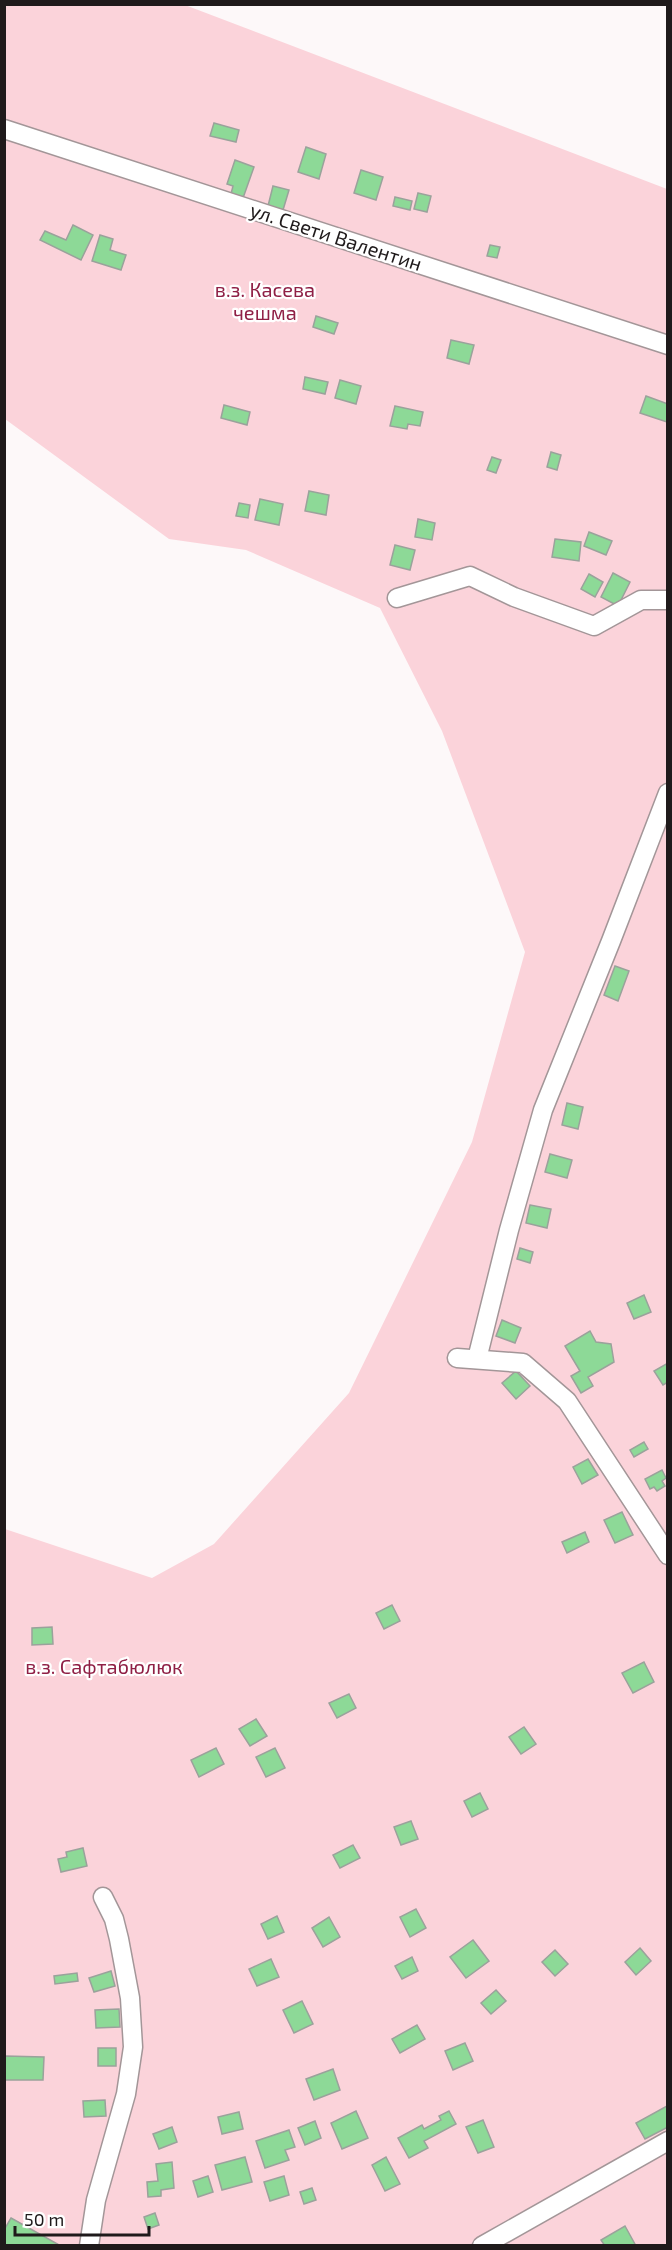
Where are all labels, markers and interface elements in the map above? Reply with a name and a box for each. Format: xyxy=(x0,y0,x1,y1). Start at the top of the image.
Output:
street label: ул. Свети Валентин xyxy=(247,197,425,276)
park label: в.з. Касева чешма xyxy=(215,277,315,324)
park label: в.з. Сафтабюлюк xyxy=(25,1654,183,1678)
scale bar xyxy=(15,2199,148,2237)
text: 50 m xyxy=(24,2208,64,2230)

